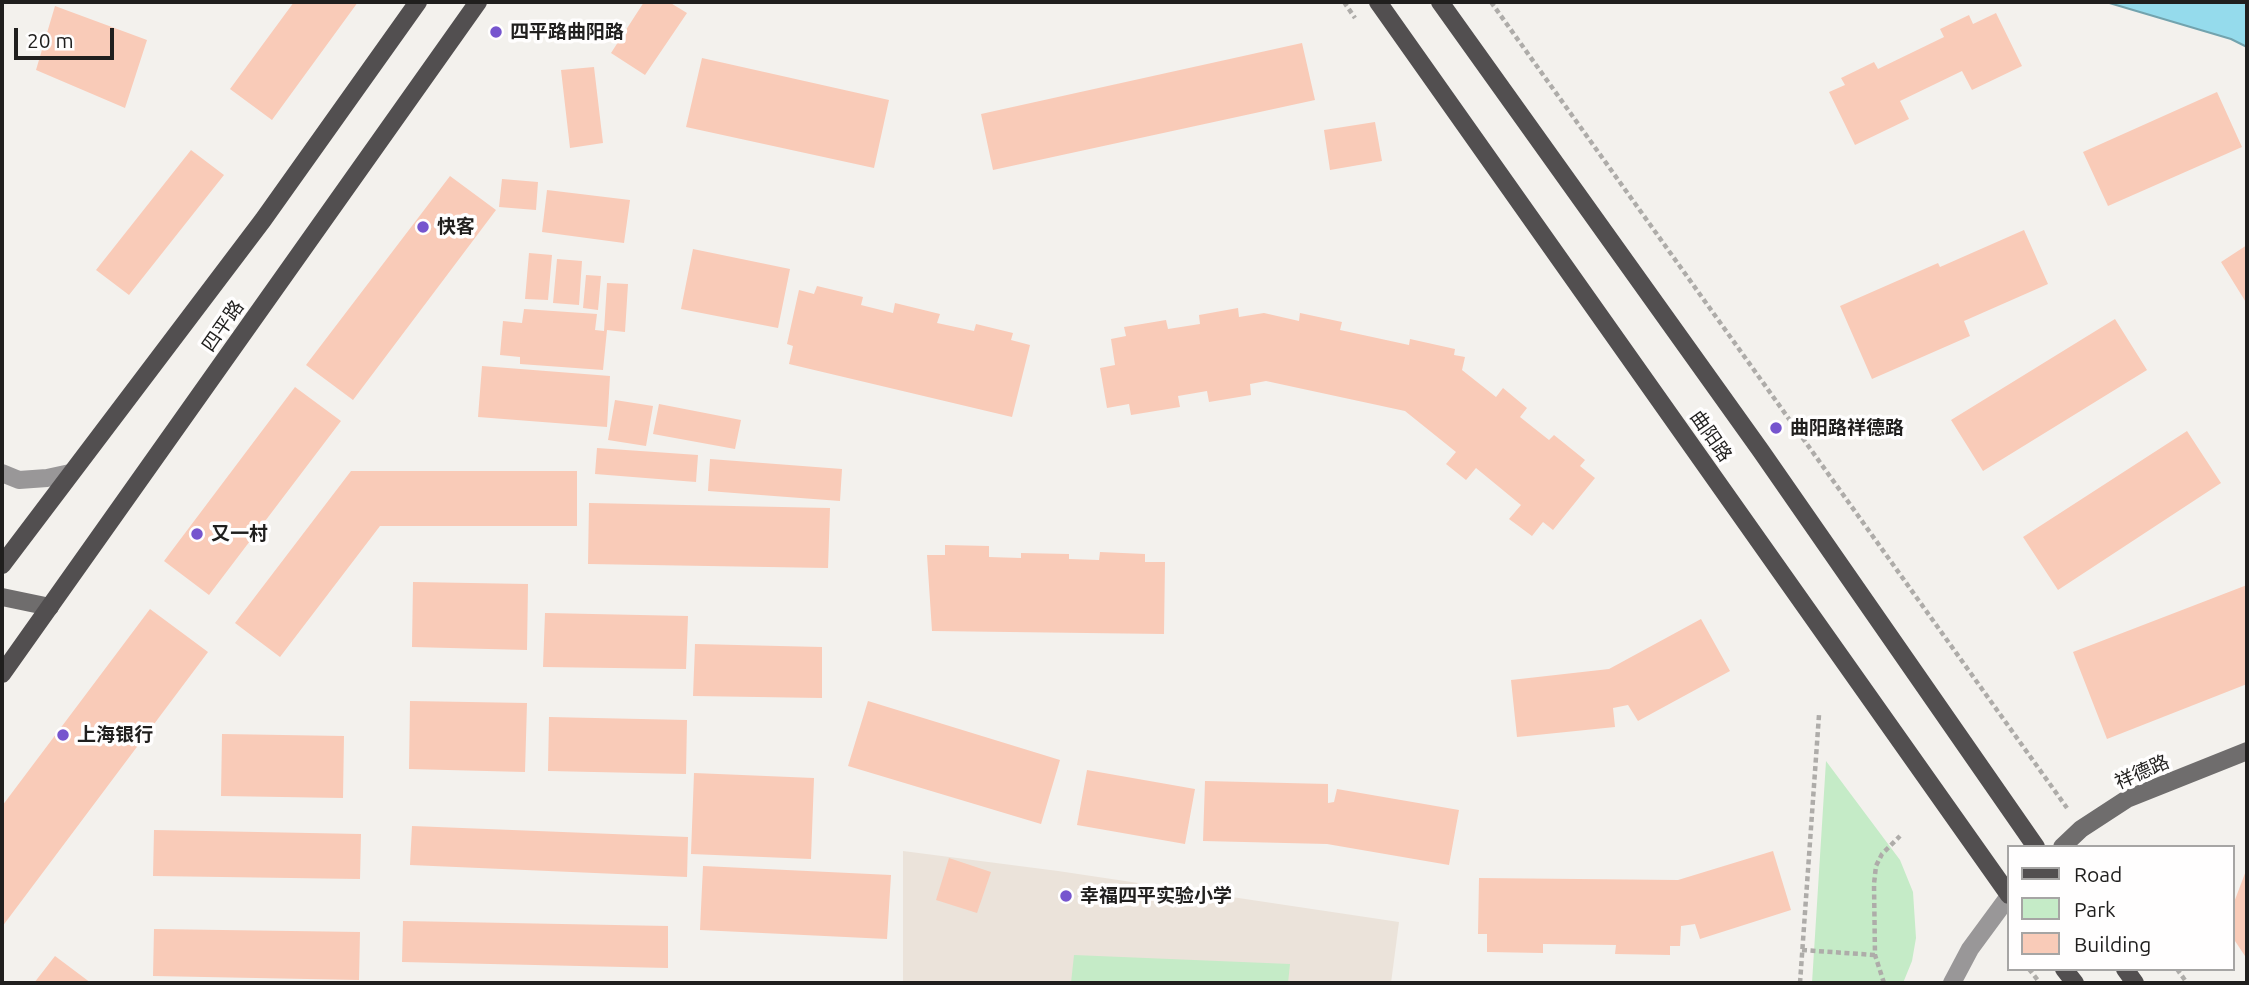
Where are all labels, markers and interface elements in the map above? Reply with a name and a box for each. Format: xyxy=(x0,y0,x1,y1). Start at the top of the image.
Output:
scale bar xyxy=(18,14,117,58)
place label: 四平路曲阳路 xyxy=(510,21,624,43)
marker: 四平路曲阳路 xyxy=(488,24,504,40)
text: 20 m xyxy=(27,28,74,52)
place label: 快客 xyxy=(437,216,475,238)
marker: 快客 xyxy=(415,219,431,235)
street label: 四平路 xyxy=(197,296,249,356)
street label: 曲阳路 xyxy=(1685,406,1737,466)
place label: 曲阳路祥德路 xyxy=(1790,417,1904,439)
marker: 曲阳路祥德路 xyxy=(1768,420,1784,436)
place label: 又一村 xyxy=(211,523,268,545)
marker: 又一村 xyxy=(189,526,205,542)
place label: 上海银行 xyxy=(77,724,153,746)
marker: 上海银行 xyxy=(55,727,71,743)
street label: 祥德路 xyxy=(2111,750,2173,794)
legend xyxy=(2008,845,2235,971)
text: Road xyxy=(2074,862,2122,886)
place label: 幸福四平实验小学 xyxy=(1080,885,1232,907)
marker: 幸福四平实验小学 xyxy=(1058,888,1074,904)
text: Park xyxy=(2074,897,2116,921)
text: Building xyxy=(2074,932,2151,956)

